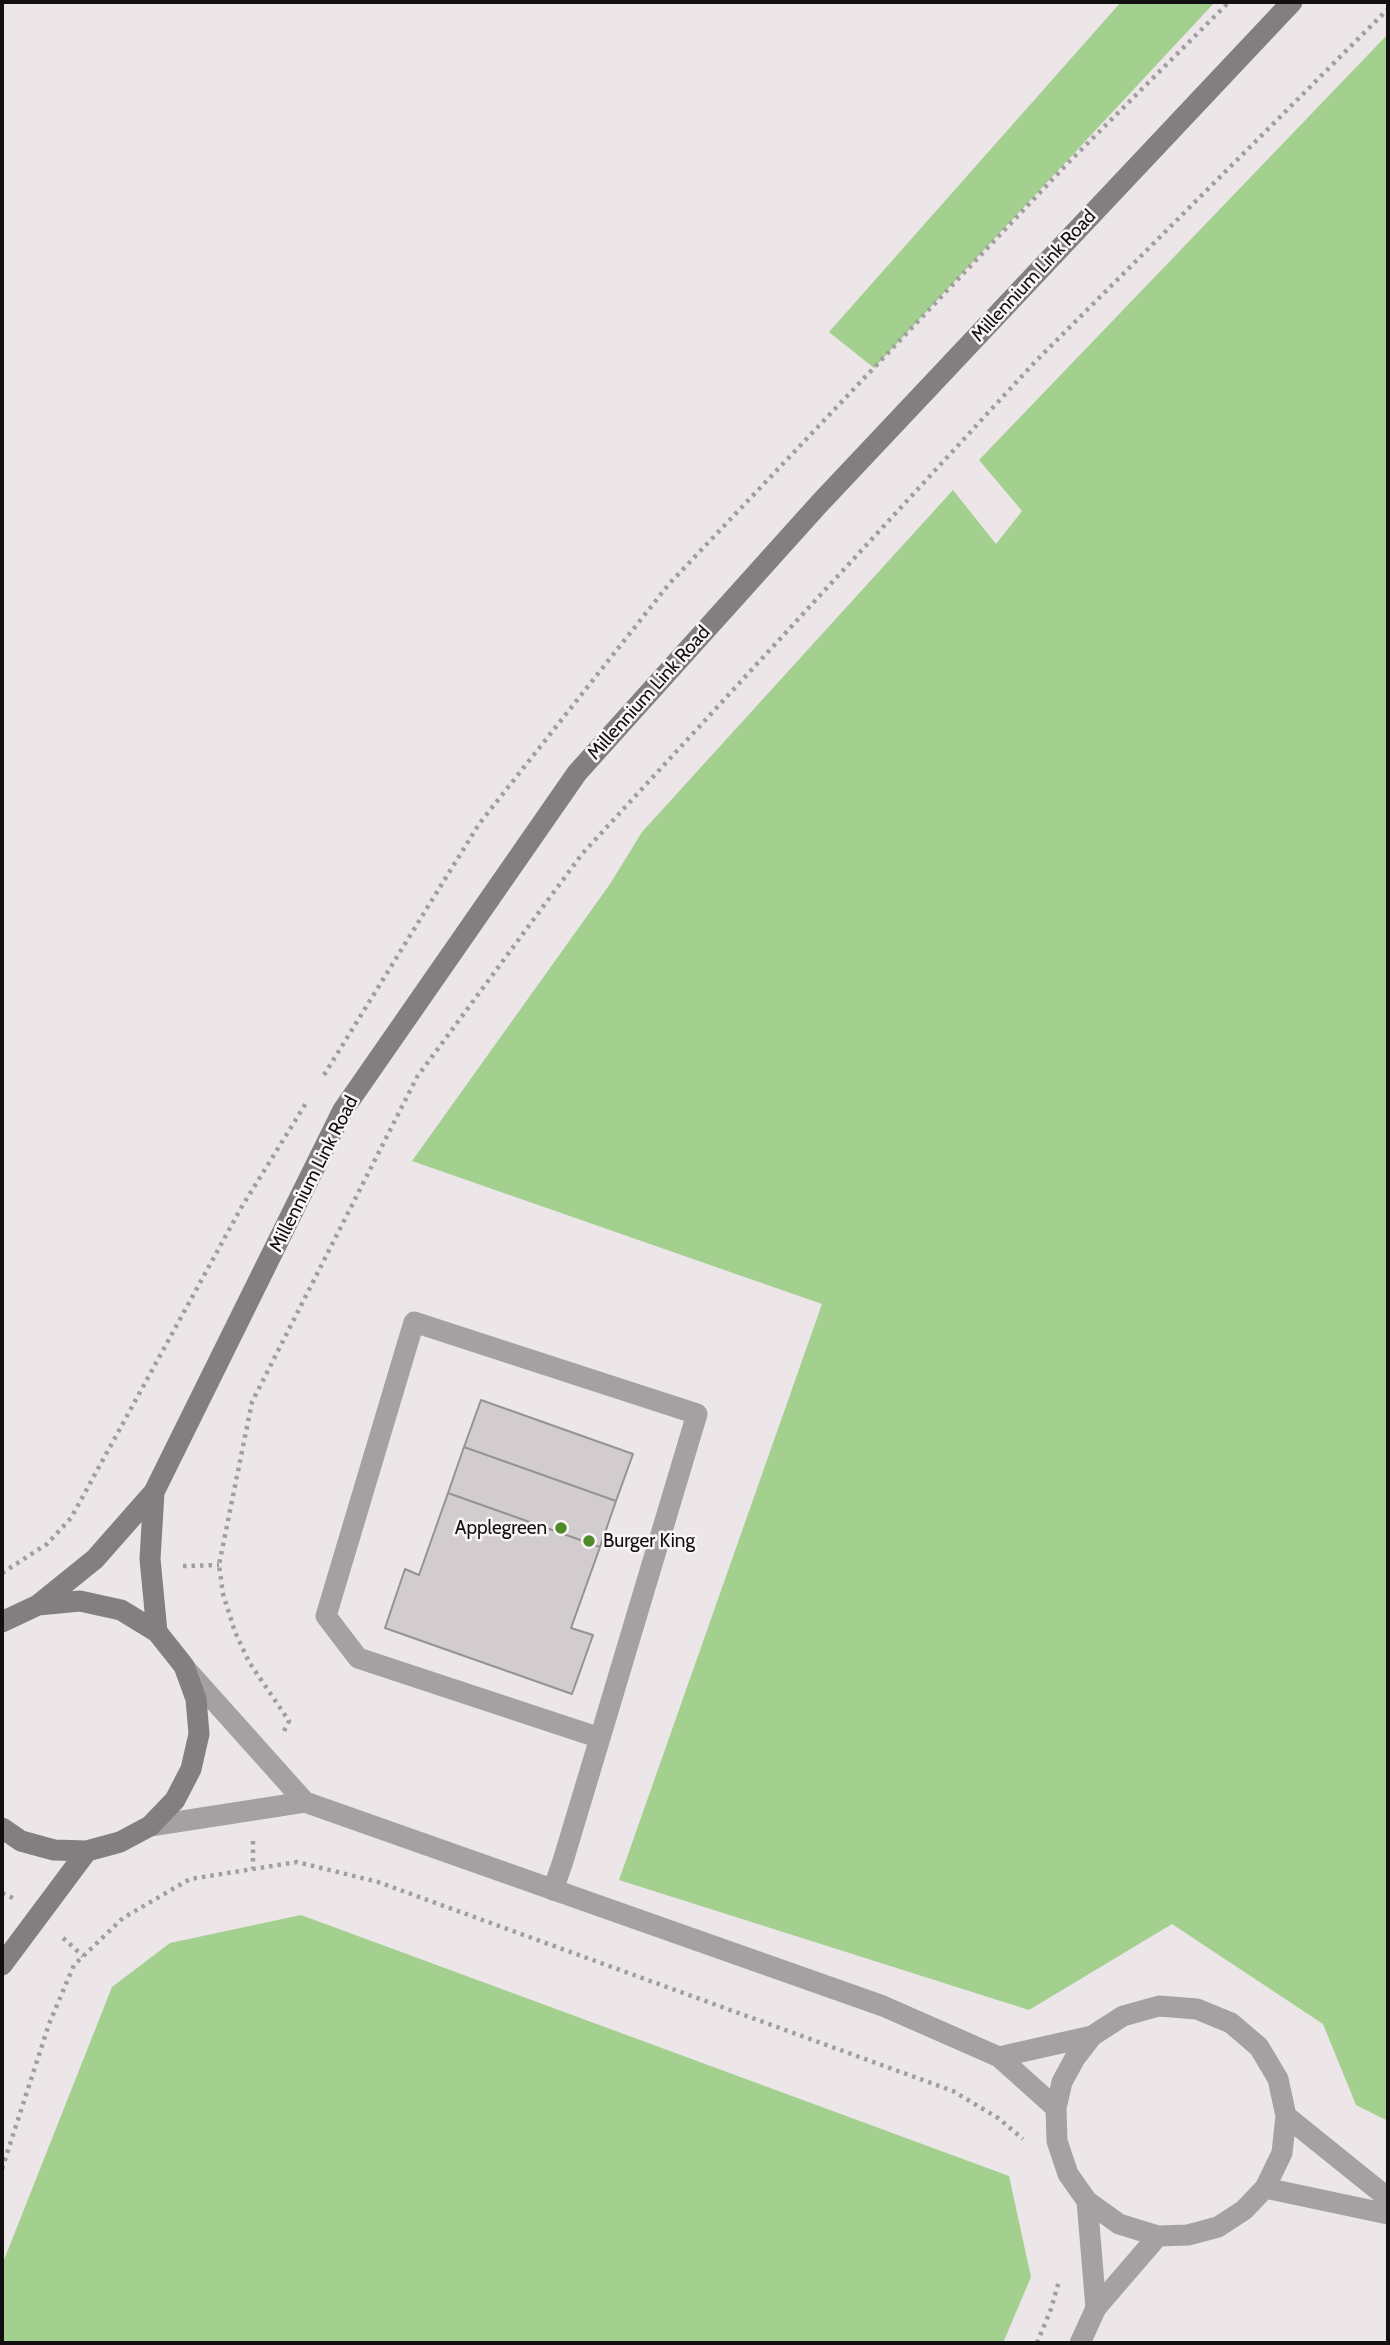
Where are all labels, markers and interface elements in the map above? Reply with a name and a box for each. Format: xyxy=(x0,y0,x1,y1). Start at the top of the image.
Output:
street label: Millennium Link Road xyxy=(967,205,1101,347)
street label: Millennium Link Road xyxy=(583,621,715,765)
street label: Millennium Link Road xyxy=(265,1092,363,1256)
place label: Applegreen xyxy=(455,1517,547,1539)
marker: Applegreen xyxy=(553,1520,569,1536)
place label: Burger King xyxy=(603,1530,695,1552)
marker: Burger King xyxy=(581,1533,597,1549)

